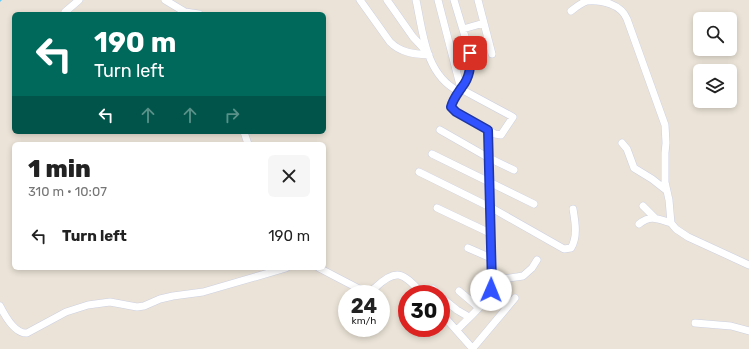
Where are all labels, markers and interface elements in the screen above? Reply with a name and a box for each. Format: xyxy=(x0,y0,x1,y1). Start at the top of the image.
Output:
map controls xyxy=(693,12,737,108)
button: search xyxy=(693,12,737,56)
text: 190 m xyxy=(94,26,177,59)
icon: left xyxy=(28,28,80,80)
pin xyxy=(453,36,487,70)
icon: arrive xyxy=(459,42,481,64)
text: Turn left xyxy=(94,60,164,82)
button: layers xyxy=(693,64,737,108)
icon: left xyxy=(95,104,117,126)
icon: ahead xyxy=(137,104,159,126)
icon: ahead xyxy=(179,104,201,126)
icon: right xyxy=(221,104,243,126)
text: 1 min xyxy=(28,155,91,183)
button: close xyxy=(268,155,310,197)
text: 310 m · 10:07 xyxy=(28,184,107,199)
icon: left xyxy=(28,225,50,247)
text: Turn left xyxy=(62,227,127,245)
text: 190 m xyxy=(268,227,310,245)
position arrow xyxy=(470,269,512,311)
speed limit sign: 30 xyxy=(398,285,450,337)
text: 24 xyxy=(351,294,377,318)
text: km/h xyxy=(352,315,376,327)

